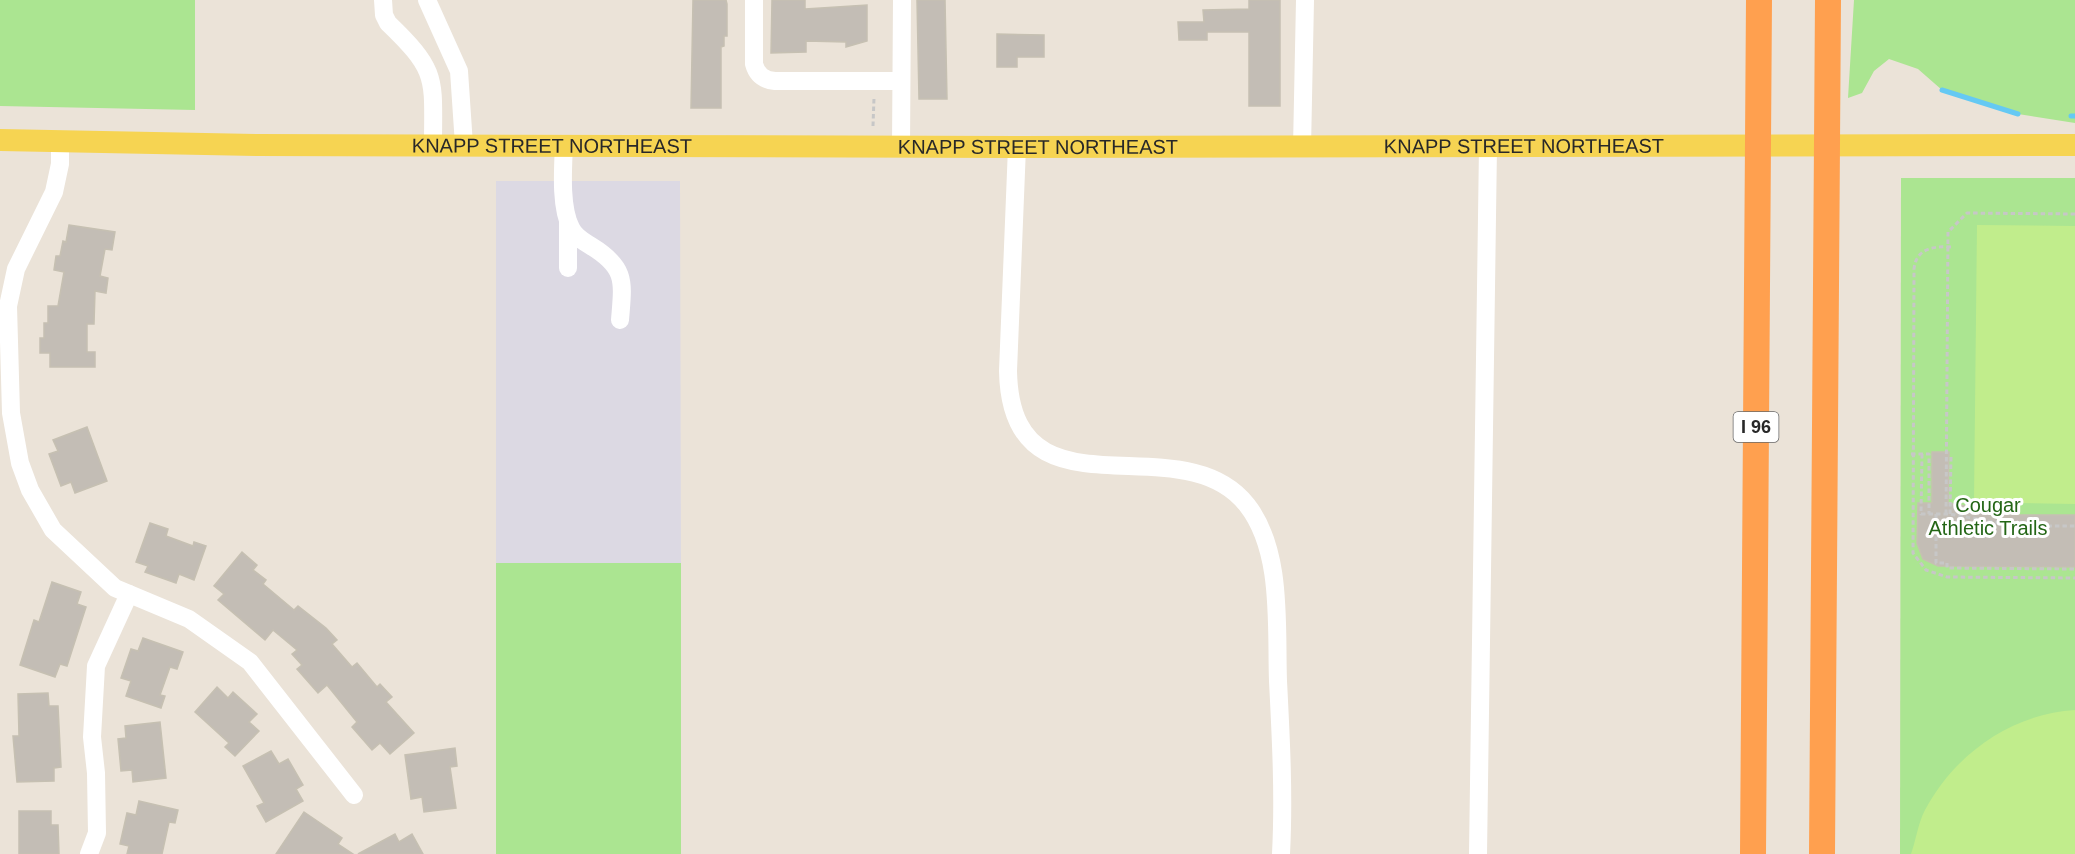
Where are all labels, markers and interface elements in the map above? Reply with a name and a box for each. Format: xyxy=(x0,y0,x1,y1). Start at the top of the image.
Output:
street label: KNAPP STREET NORTHEAST xyxy=(412,134,692,157)
street label: KNAPP STREET NORTHEAST xyxy=(1384,135,1664,157)
street label: KNAPP STREET NORTHEAST xyxy=(898,136,1178,158)
road number: I 96 xyxy=(1734,412,1778,442)
park label: Cougar Athletic Trails xyxy=(1929,494,2047,539)

